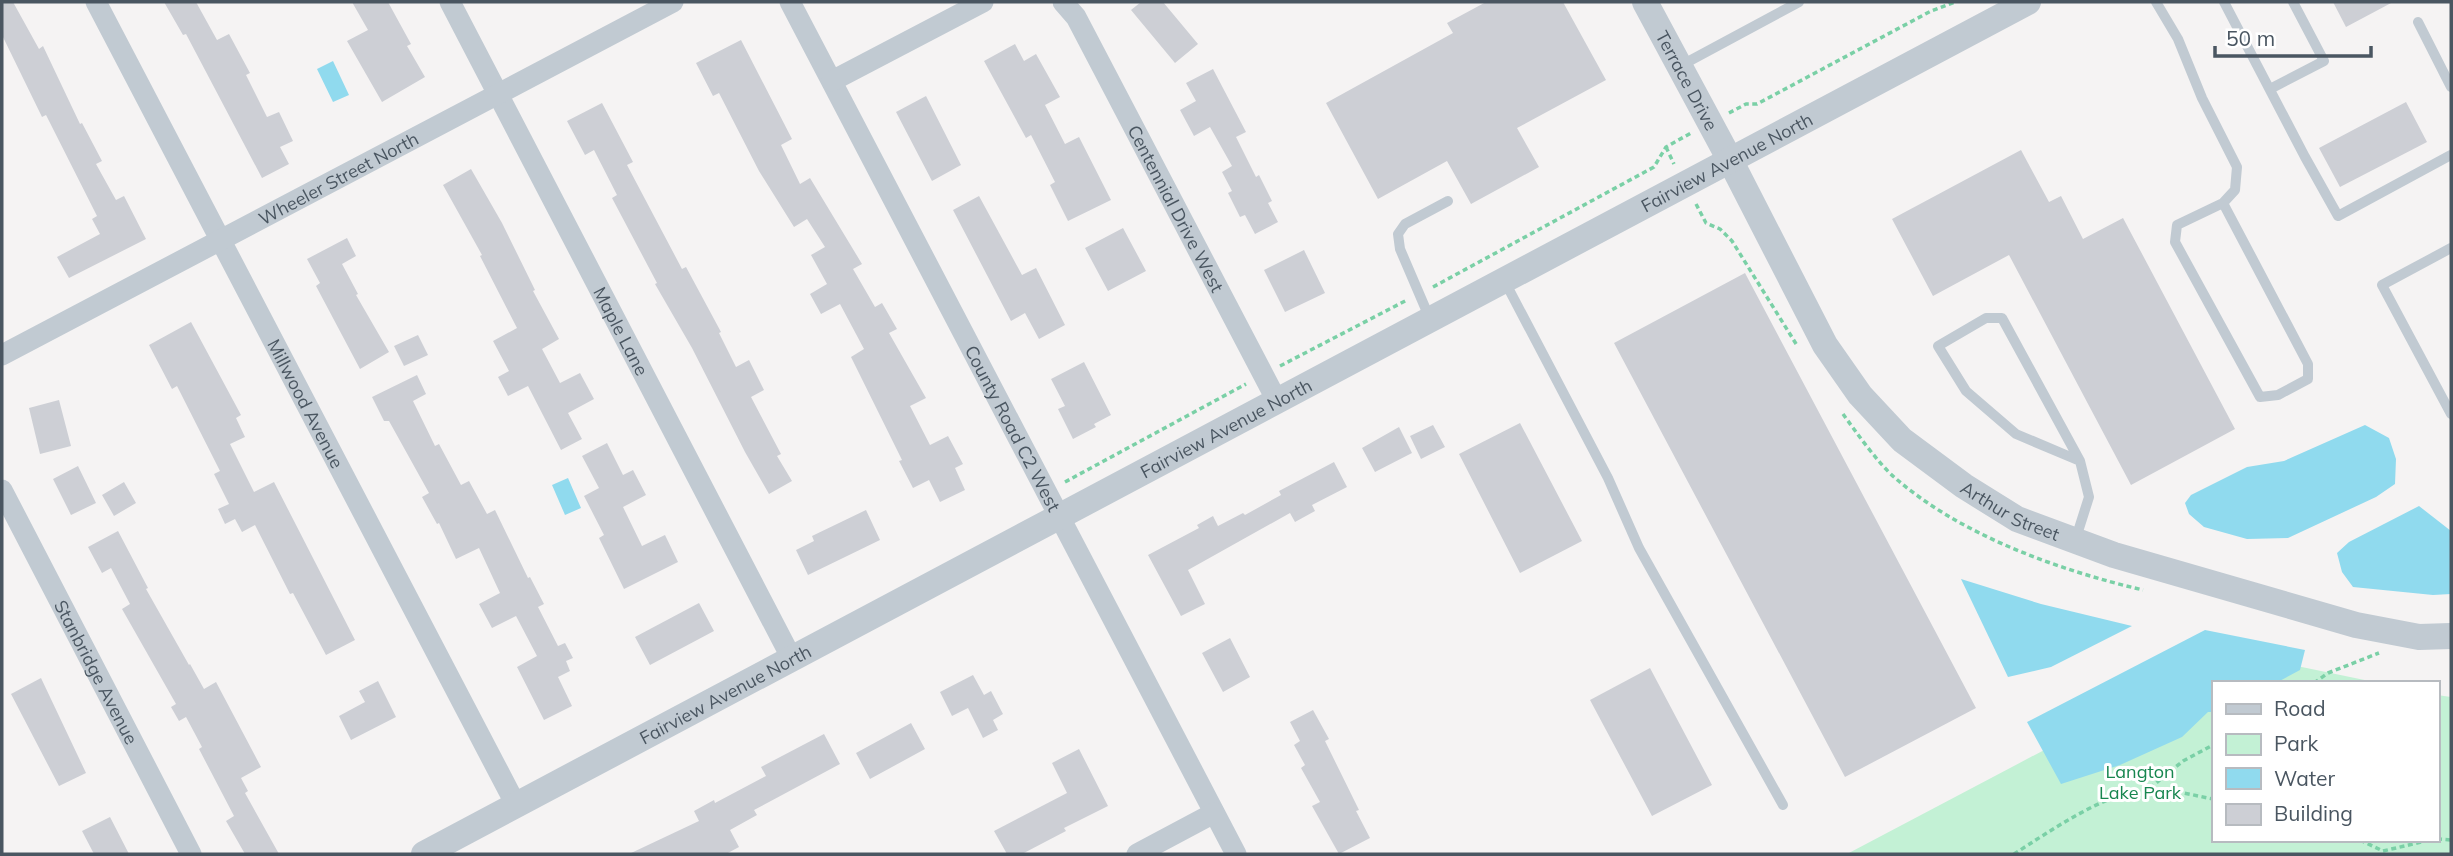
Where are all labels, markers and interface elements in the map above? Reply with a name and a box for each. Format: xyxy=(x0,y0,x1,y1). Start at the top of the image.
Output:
scale bar xyxy=(2215,14,2371,58)
text: 50 m xyxy=(2226,25,2275,51)
street label: Terrace Drive xyxy=(1651,27,1723,134)
street label: Fairview Avenue North xyxy=(1637,107,1816,217)
street label: Centennial Drive West xyxy=(1123,121,1229,296)
street label: Wheeler Street North xyxy=(254,127,422,230)
street label: Maple Lane xyxy=(589,283,654,379)
street label: Millwood Avenue xyxy=(263,335,349,472)
street label: County Road C2 West xyxy=(960,341,1066,515)
street label: Fairview Avenue North xyxy=(1136,373,1316,483)
street label: Arthur Street xyxy=(1957,475,2063,545)
street label: Stanbridge Avenue xyxy=(50,596,143,748)
street label: Fairview Avenue North xyxy=(635,639,815,749)
legend xyxy=(2212,681,2439,842)
text: Road xyxy=(2274,695,2325,721)
text: Park xyxy=(2274,730,2318,756)
park label: Langton Lake Park xyxy=(2099,760,2182,804)
text: Water xyxy=(2274,765,2335,791)
text: Building xyxy=(2274,800,2353,826)

